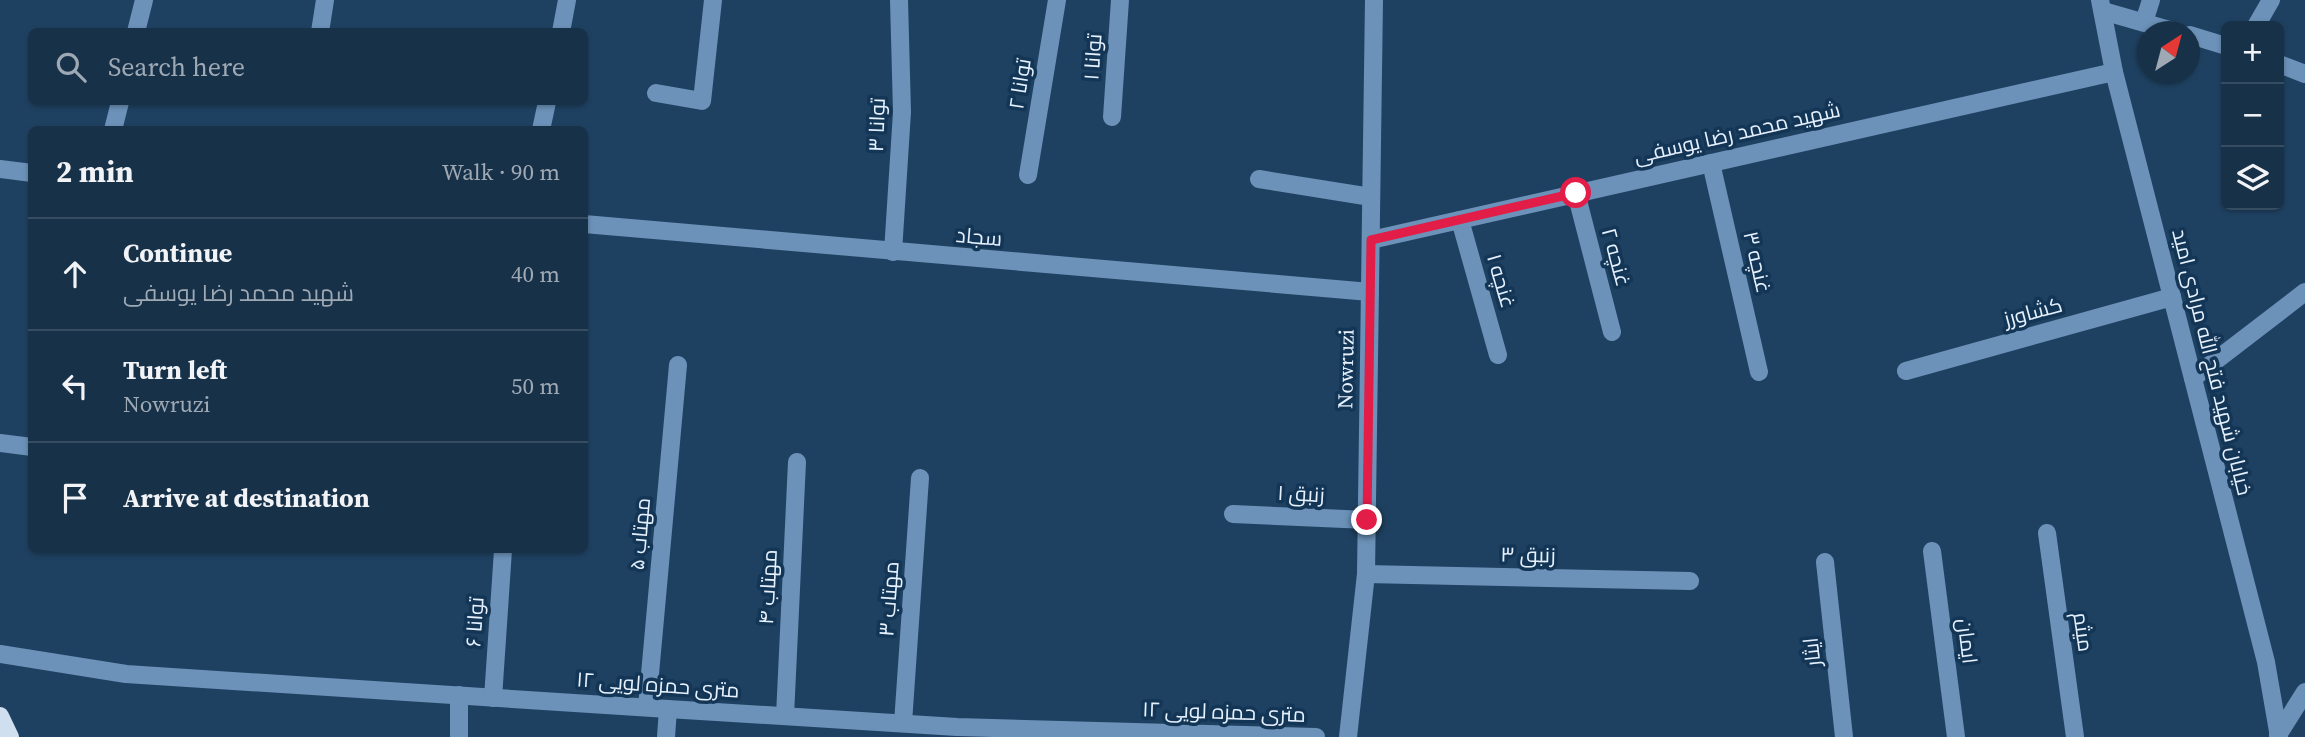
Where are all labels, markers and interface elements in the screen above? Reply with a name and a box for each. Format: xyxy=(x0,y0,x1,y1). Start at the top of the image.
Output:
north arrow xyxy=(2137,21,2200,84)
map controls xyxy=(2221,21,2284,210)
button: + xyxy=(2221,21,2284,84)
search box xyxy=(28,28,588,105)
street label: توانا ۱ xyxy=(1076,32,1109,81)
icon: search xyxy=(52,48,90,86)
text: Search here xyxy=(108,49,245,85)
street label: توانا ۲ xyxy=(1001,56,1038,111)
button: − xyxy=(2221,84,2284,147)
street label: شهید محمد رضا یوسفی xyxy=(1631,95,1843,170)
street label: توانا ۳ xyxy=(861,97,892,153)
button: layers xyxy=(2221,147,2284,210)
text: 2 min xyxy=(56,151,134,192)
text: Walk · 90 m xyxy=(442,156,560,188)
route start xyxy=(1560,177,1591,208)
street label: سجاد xyxy=(955,220,1003,253)
street label: غنچه ۲ xyxy=(1595,224,1638,289)
street label: خیابان شهید فتح الله مرادی امید xyxy=(2165,226,2260,498)
street label: غنچه ۳ xyxy=(1736,228,1779,296)
text: Continue xyxy=(123,235,232,271)
street label: غنچه ۱ xyxy=(1480,251,1523,311)
icon: ahead xyxy=(56,255,94,293)
text: 40 m xyxy=(511,258,560,290)
text: شهید محمد رضا یوسفی xyxy=(123,277,354,309)
street label: کشاورز xyxy=(1999,290,2066,334)
street label: Nowruzi xyxy=(1330,329,1361,409)
text: Turn left xyxy=(123,352,227,388)
icon: left xyxy=(56,367,94,405)
text: 50 m xyxy=(511,370,560,402)
text: Nowruzi xyxy=(123,388,210,420)
street label: زنبق ۱ xyxy=(1277,478,1326,509)
icon: arrive xyxy=(56,479,94,517)
text: Arrive at destination xyxy=(123,480,370,516)
street label: مهتاب ۵ xyxy=(622,496,657,571)
route end xyxy=(1351,504,1382,535)
street label: زنبق ۳ xyxy=(1500,540,1556,569)
street label: مهتاب ۴ xyxy=(751,549,784,625)
street label: مهتاب ۳ xyxy=(871,560,906,638)
street label: توانا ۶ xyxy=(458,596,491,648)
street label: میثم xyxy=(2066,610,2101,654)
street label: ایمان xyxy=(1950,617,1985,665)
street label: ایثار xyxy=(1796,636,1828,669)
street label: ۱۲ متری حمزه لویی xyxy=(575,664,741,705)
street label: ۱۲ متری حمزه لویی xyxy=(1142,694,1306,729)

